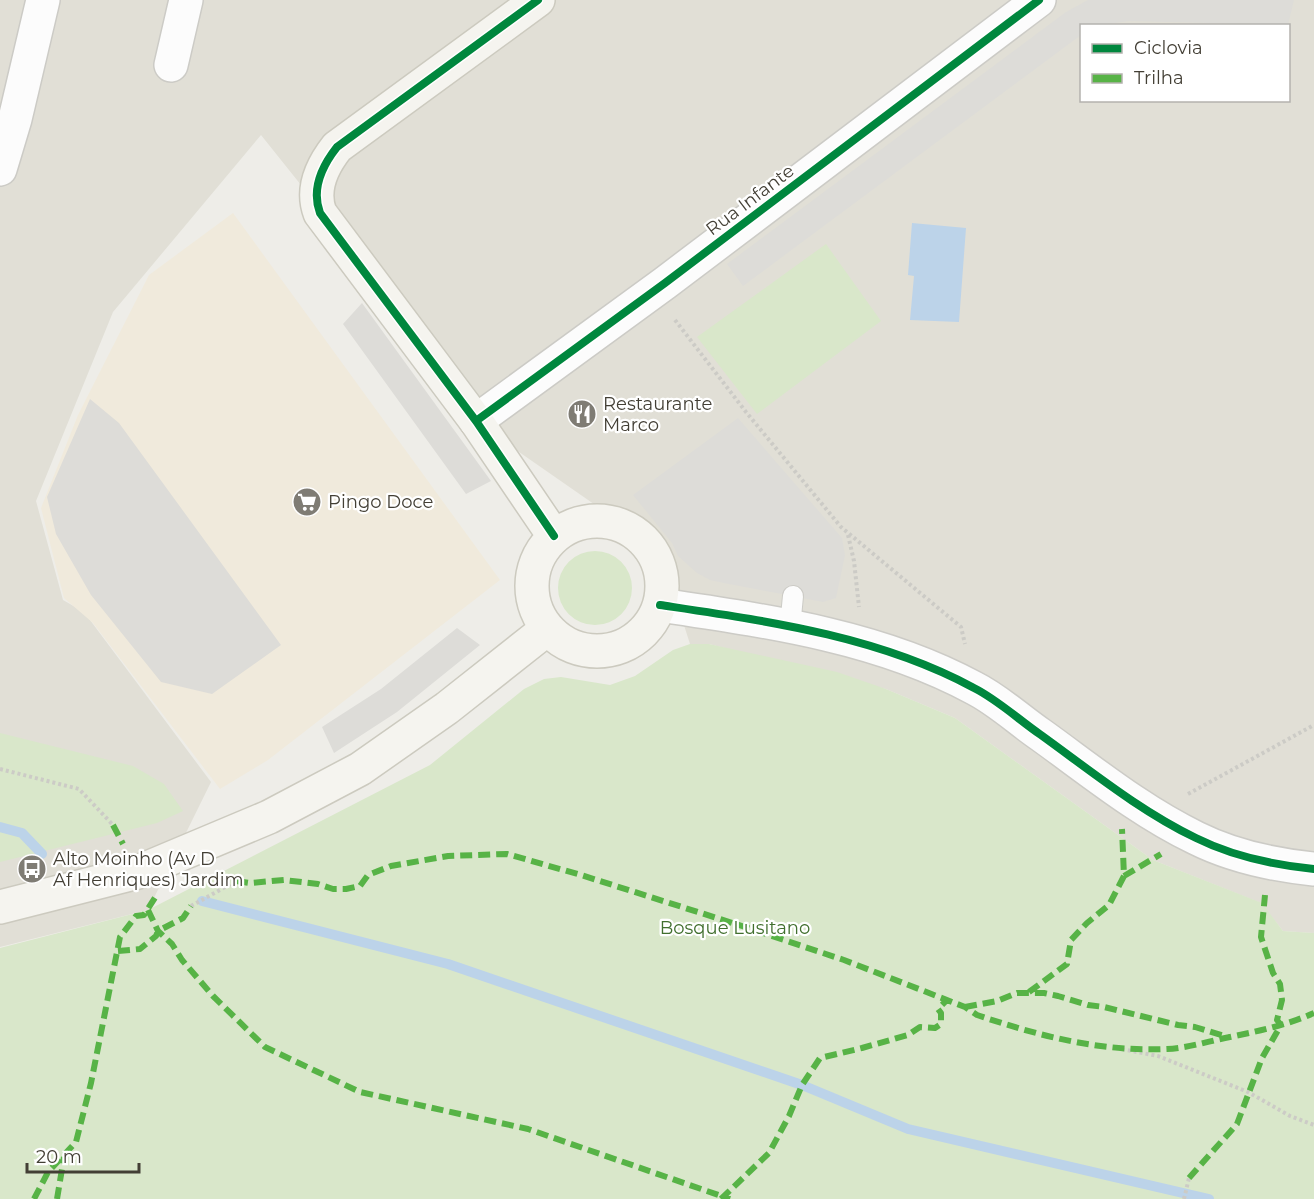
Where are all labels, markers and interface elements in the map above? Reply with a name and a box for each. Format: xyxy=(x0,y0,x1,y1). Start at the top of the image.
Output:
legend xyxy=(1080,24,1290,102)
text: Ciclovia xyxy=(1134,37,1203,59)
text: Trilha xyxy=(1134,67,1184,89)
street label: Rua Infante xyxy=(702,160,798,240)
place label: Restaurante Marco xyxy=(603,393,713,436)
restaurant icon: Restaurante Marco xyxy=(566,398,598,430)
supermarket icon: Pingo Doce xyxy=(291,486,323,518)
place label: Pingo Doce xyxy=(328,491,433,513)
place label: Alto Moinho (Av D Af Henriques) Jardim xyxy=(53,848,244,891)
bus stop icon: Alto Moinho (Av D Af Henriques) Jardim xyxy=(16,853,48,885)
park label: Bosque Lusitano xyxy=(660,917,810,939)
scale bar xyxy=(27,1136,140,1174)
text: 20 m xyxy=(36,1146,82,1168)

